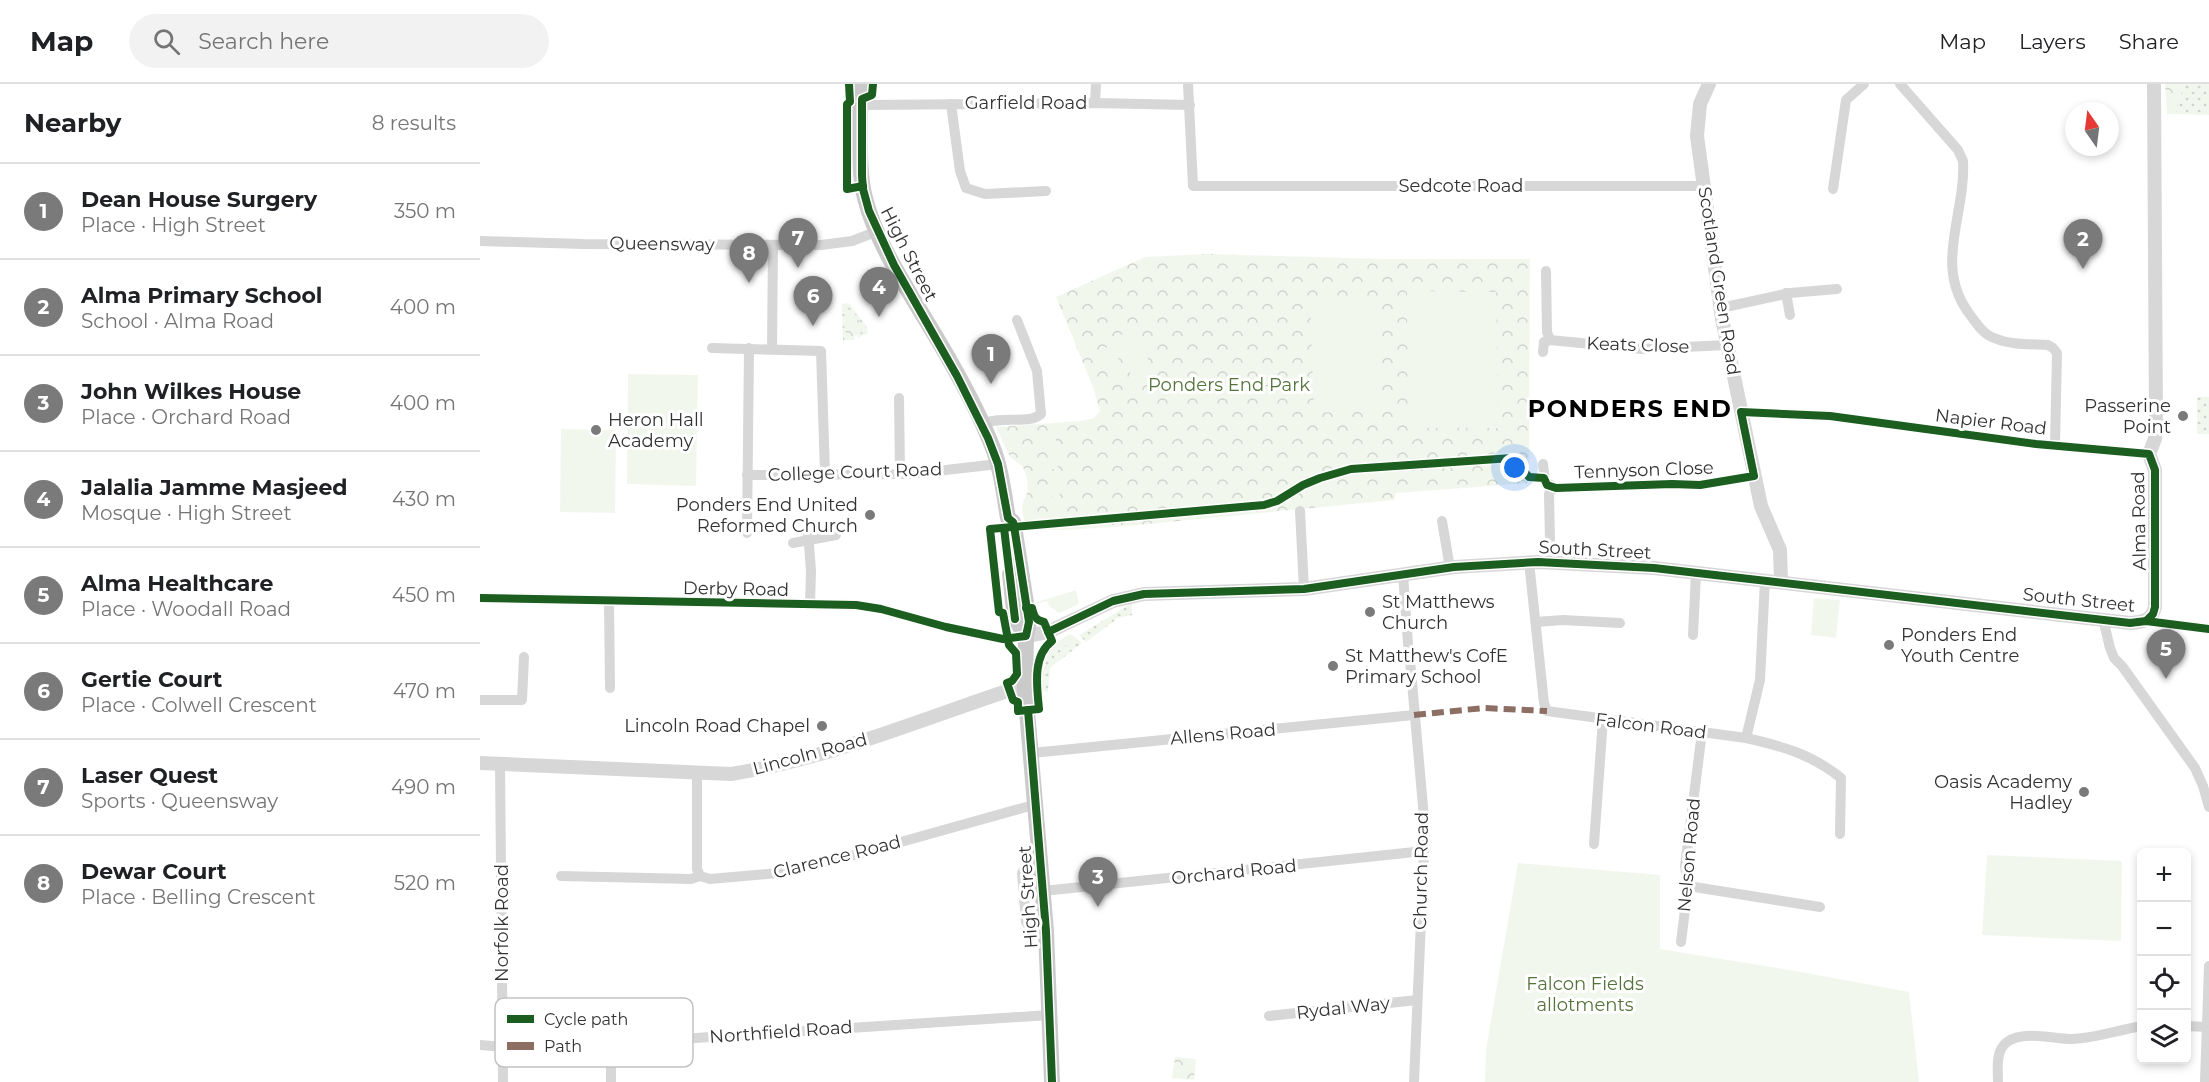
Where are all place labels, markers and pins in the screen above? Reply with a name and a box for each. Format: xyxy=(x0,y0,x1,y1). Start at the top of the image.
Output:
pin: 7 xyxy=(778,218,818,268)
pin: 2 xyxy=(2064,220,2102,269)
pin: 8 xyxy=(730,234,768,283)
pin: 4 xyxy=(860,268,898,317)
pin: 6 xyxy=(794,276,832,326)
pin: 1 xyxy=(972,334,1010,384)
place label: Passerine Point xyxy=(2084,395,2171,438)
place label: Heron Hall Academy xyxy=(608,409,704,452)
marker: Passerine Point xyxy=(2176,409,2190,423)
marker: Heron Hall Academy xyxy=(589,423,603,437)
place label: Ponders End United Reformed Church xyxy=(676,494,858,537)
marker: Ponders End United Reformed Church xyxy=(863,508,877,522)
place label: St Matthews Church xyxy=(1382,591,1495,634)
marker: St Matthews Church xyxy=(1363,605,1377,619)
place label: Ponders End Youth Centre xyxy=(1901,624,2020,667)
pin: 5 xyxy=(2146,630,2186,679)
marker: Ponders End Youth Centre xyxy=(1882,638,1896,652)
place label: St Matthew's CofE Primary School xyxy=(1345,645,1508,688)
marker: St Matthew's CofE Primary School xyxy=(1326,659,1340,673)
place label: Lincoln Road Chapel xyxy=(624,715,810,737)
marker: Lincoln Road Chapel xyxy=(815,719,829,733)
place label: Oasis Academy Hadley xyxy=(1934,771,2072,814)
marker: Oasis Academy Hadley xyxy=(2077,785,2091,799)
pin: 3 xyxy=(1078,858,1118,907)

